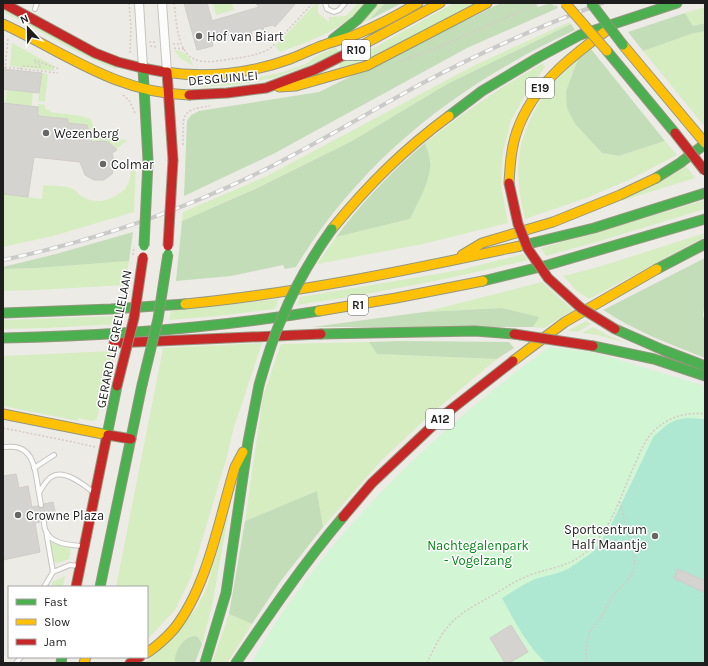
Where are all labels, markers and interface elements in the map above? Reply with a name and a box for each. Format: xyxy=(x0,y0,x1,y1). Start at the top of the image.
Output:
north arrow xyxy=(8,8,48,48)
text: N xyxy=(18,12,31,27)
place label: Hof van Biart xyxy=(207,29,284,44)
marker: Hof van Biart xyxy=(194,31,204,41)
road number: R10 xyxy=(342,40,370,60)
street label: DESGUINLEI xyxy=(187,67,259,89)
road number: E19 xyxy=(526,78,554,98)
place label: Wezenberg xyxy=(54,126,119,141)
marker: Wezenberg xyxy=(41,128,51,138)
place label: Colmar xyxy=(111,157,154,172)
marker: Colmar xyxy=(98,159,108,169)
street label: GERARD LE GRELLELAAN xyxy=(93,269,135,409)
road number: R1 xyxy=(348,295,368,315)
road number: A12 xyxy=(426,409,454,429)
place label: Crowne Plaza xyxy=(26,508,104,523)
marker: Crowne Plaza xyxy=(13,510,23,520)
place label: Sportcentrum Half Maantje xyxy=(564,522,647,552)
marker: Sportcentrum Half Maantje xyxy=(650,531,660,541)
park label: Nachtegalenpark - Vogelzang xyxy=(427,538,529,568)
legend xyxy=(8,586,148,658)
text: Fast xyxy=(44,595,68,609)
text: Slow xyxy=(44,615,70,629)
text: Jam xyxy=(44,635,67,649)

